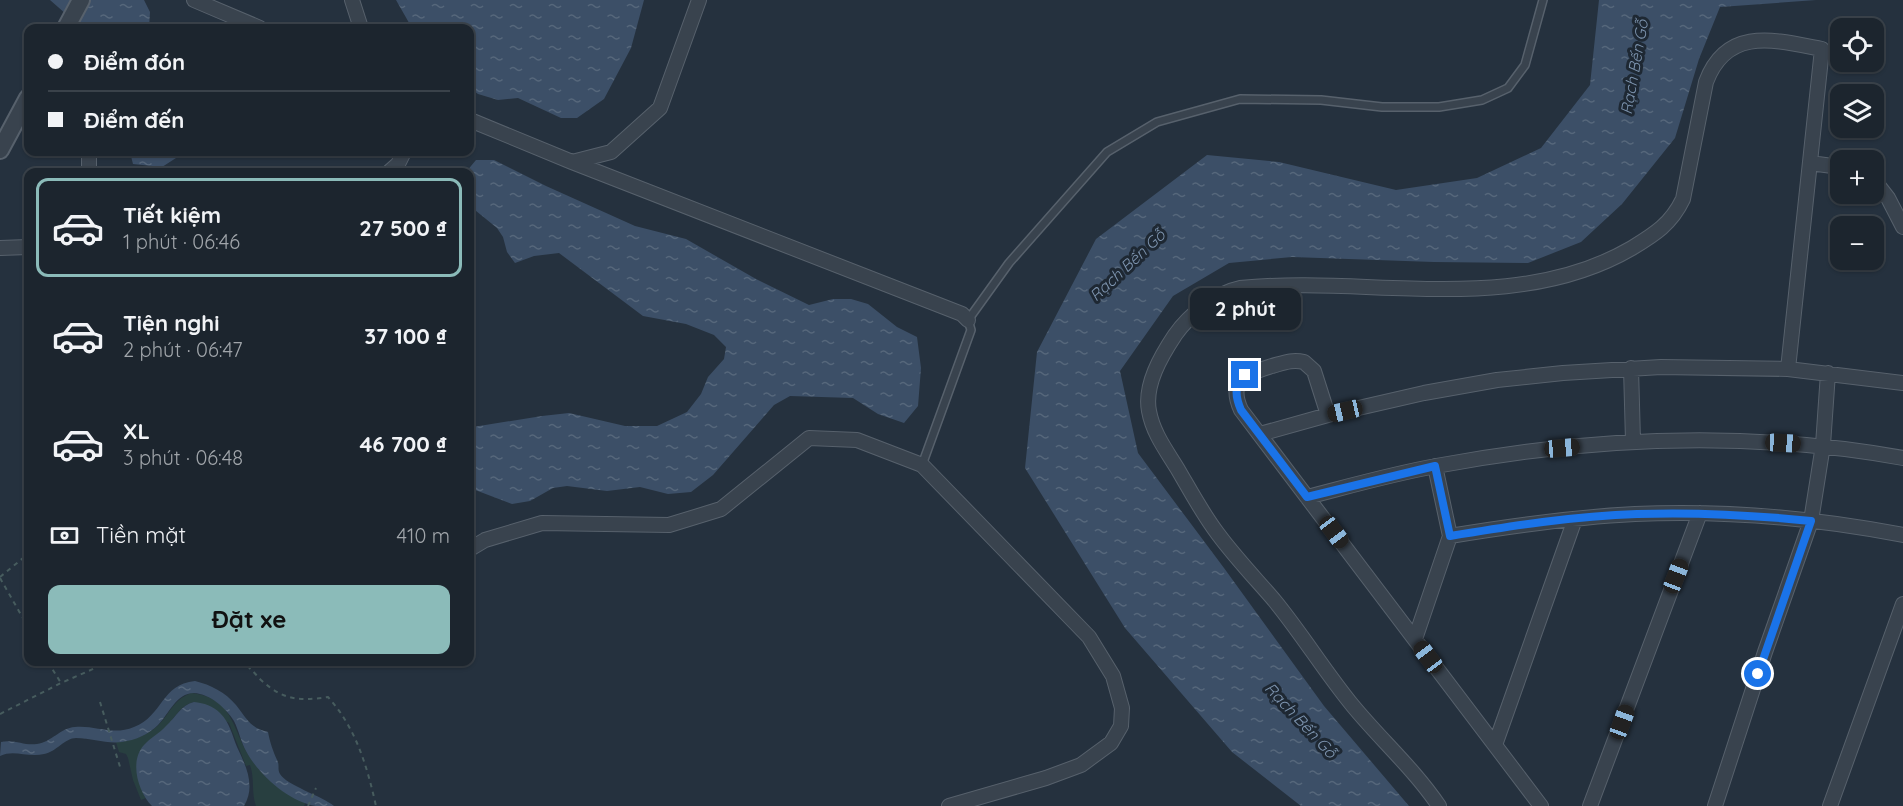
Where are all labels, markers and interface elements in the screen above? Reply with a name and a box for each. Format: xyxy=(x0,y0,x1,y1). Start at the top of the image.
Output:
water label: Rạch Bến Gỗ xyxy=(1616,17,1652,116)
map controls xyxy=(1830,18,1884,270)
button: locate xyxy=(1830,18,1884,72)
text: Điểm đón xyxy=(84,48,185,76)
button: layers xyxy=(1830,84,1884,138)
text: Điểm đến xyxy=(84,106,184,134)
button: + xyxy=(1830,150,1884,204)
icon: car xyxy=(51,201,105,255)
text: Tiết kiệm xyxy=(123,201,221,229)
text: 27 500 ₫ xyxy=(359,214,447,242)
button: − xyxy=(1830,216,1884,270)
water label: Rạch Bến Gỗ xyxy=(1085,224,1170,305)
text: 1 phút · 06:46 xyxy=(123,229,240,254)
callout: 2 phút xyxy=(1190,288,1300,330)
text: 2 phút xyxy=(1215,296,1276,321)
icon: car xyxy=(51,309,105,363)
text: Tiện nghi xyxy=(123,309,219,337)
text: 37 100 ₫ xyxy=(364,322,447,350)
text: 2 phút · 06:47 xyxy=(123,337,243,362)
route end xyxy=(1231,361,1258,388)
car xyxy=(1325,398,1365,424)
icon: car xyxy=(51,417,105,471)
text: XL xyxy=(123,417,150,445)
text: 46 700 ₫ xyxy=(359,430,447,458)
car xyxy=(1765,433,1801,453)
car xyxy=(1543,437,1581,459)
text: 3 phút · 06:48 xyxy=(123,445,243,470)
car xyxy=(1316,512,1352,552)
icon: cash xyxy=(48,519,81,552)
text: Tiền mặt xyxy=(96,521,186,549)
text: 410 m xyxy=(397,523,450,548)
car xyxy=(1661,556,1691,596)
button: Đặt xe xyxy=(48,585,450,654)
car xyxy=(1410,637,1446,677)
route start xyxy=(1744,660,1771,687)
water label: Rạch Bến Gỗ xyxy=(1261,678,1342,763)
car xyxy=(1607,702,1637,742)

